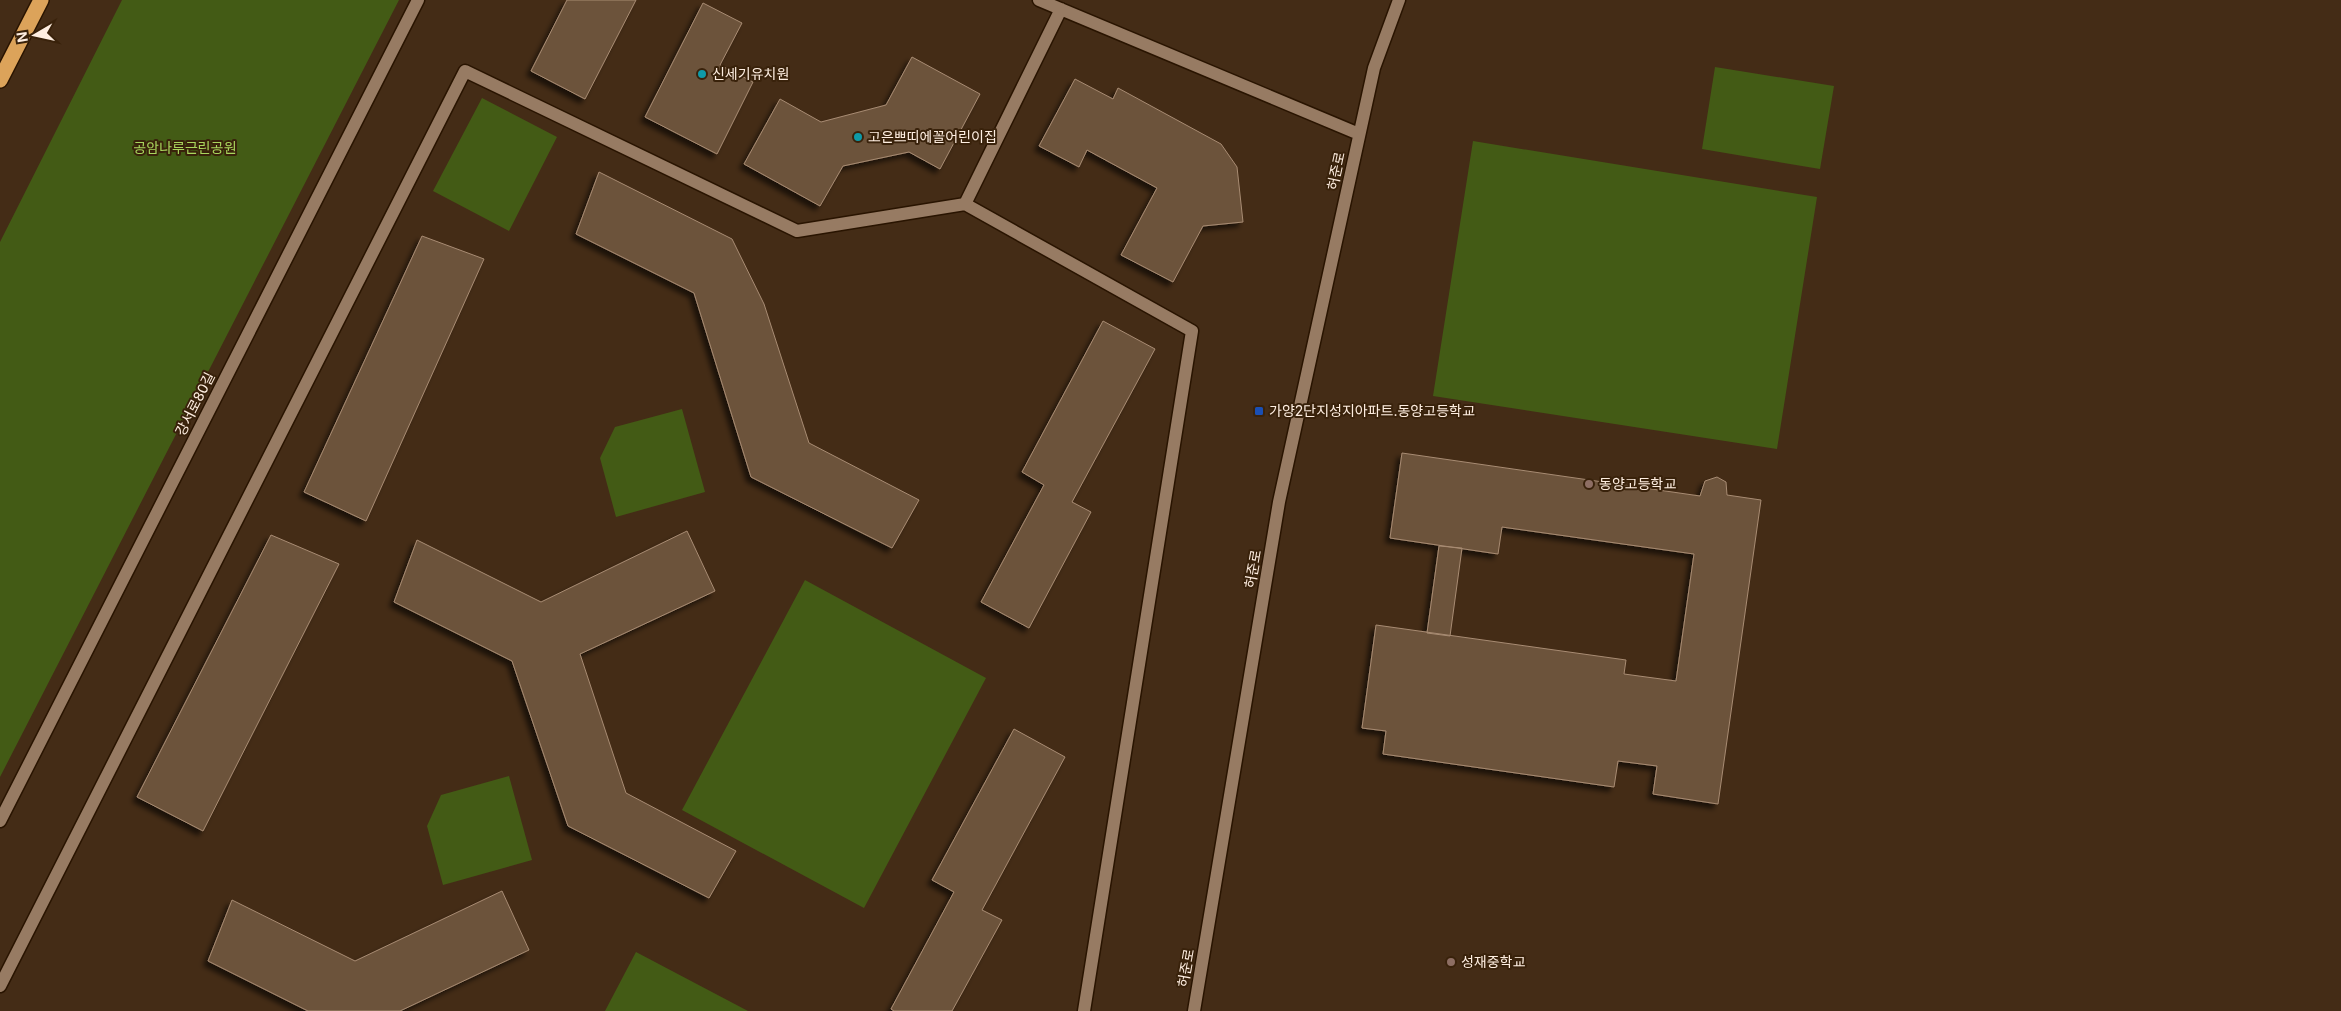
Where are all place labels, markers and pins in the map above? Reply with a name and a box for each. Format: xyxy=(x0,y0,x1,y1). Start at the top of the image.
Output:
place label: 신세기유치원 xyxy=(712,65,789,82)
marker: 신세기유치원 xyxy=(696,68,708,80)
place label: 고은쁘띠에꼴어린이집 xyxy=(868,128,997,145)
marker: 고은쁘띠에꼴어린이집 xyxy=(852,131,864,143)
place label: 가양2단지성지아파트.동양고등학교 xyxy=(1269,402,1475,419)
marker: 가양2단지성지아파트.동양고등학교 xyxy=(1253,405,1265,417)
place label: 동양고등학교 xyxy=(1599,475,1676,492)
marker: 동양고등학교 xyxy=(1583,478,1595,490)
place label: 성재중학교 xyxy=(1461,953,1526,970)
marker: 성재중학교 xyxy=(1445,956,1457,968)

